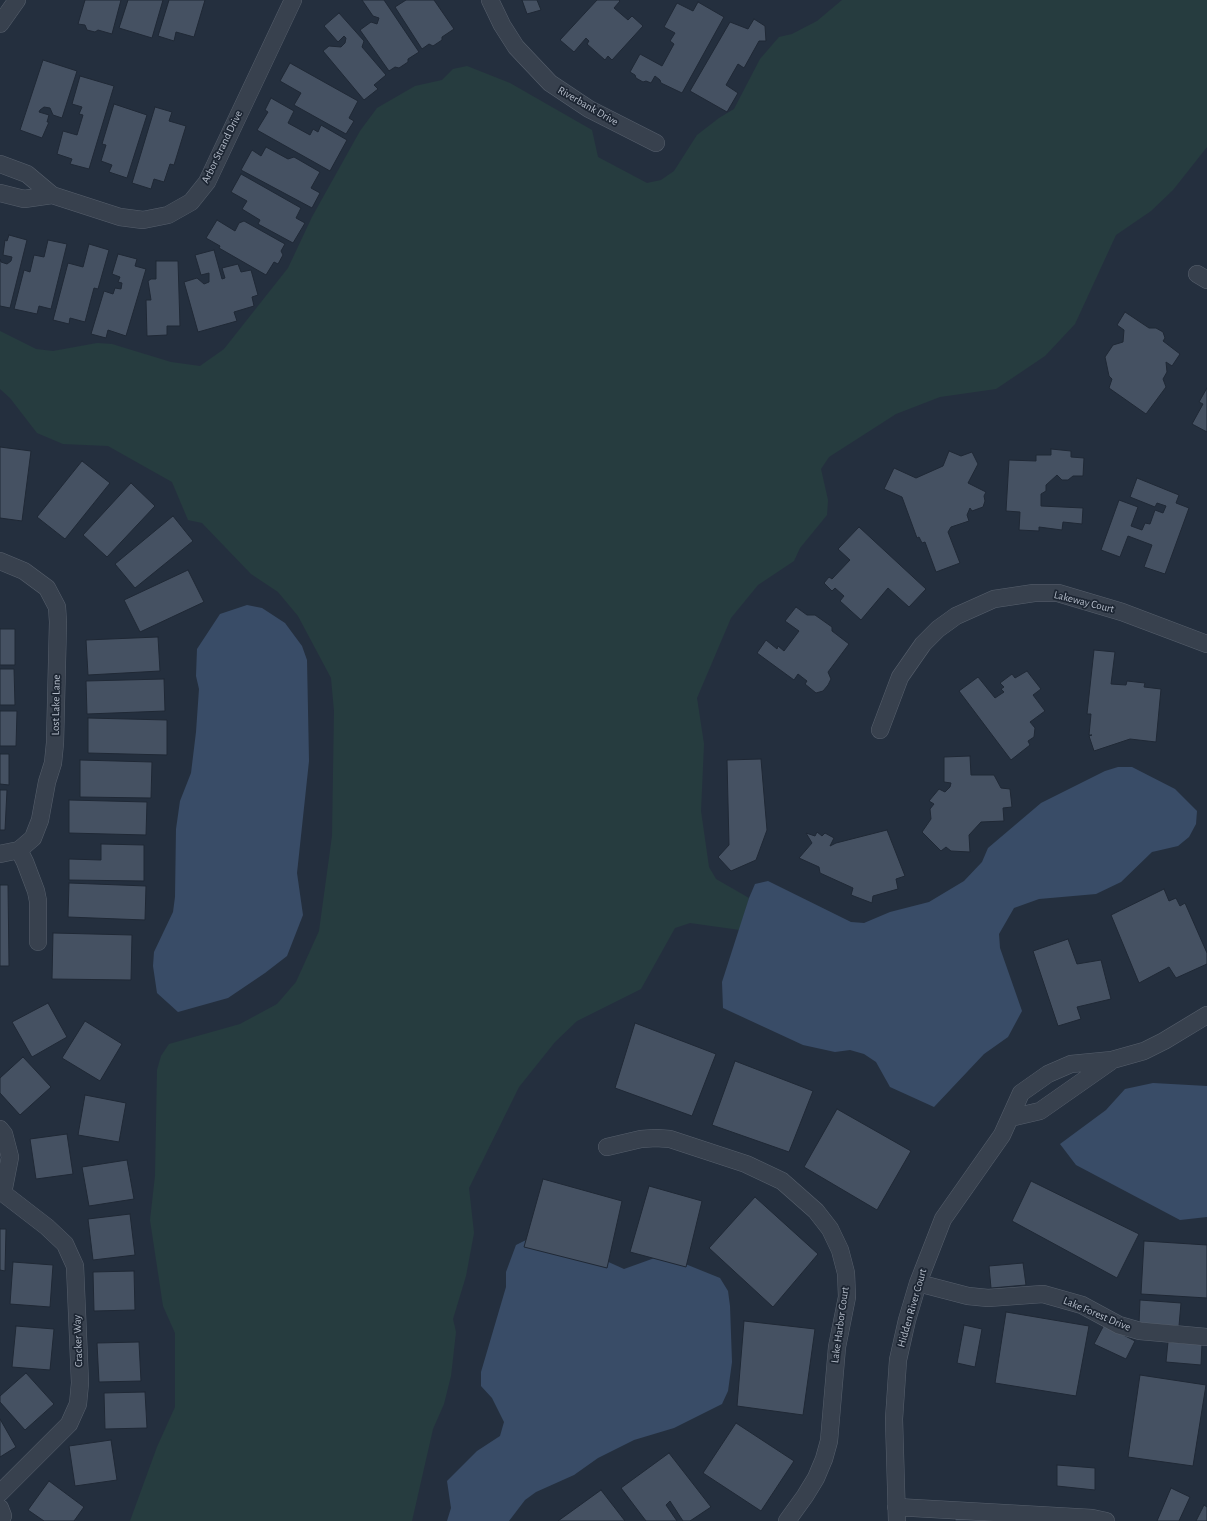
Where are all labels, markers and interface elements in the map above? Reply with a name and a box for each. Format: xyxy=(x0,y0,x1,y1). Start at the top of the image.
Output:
street label: Riverbank Drive xyxy=(555,83,621,129)
street label: Arbor Strand Drive xyxy=(199,108,245,186)
street label: Lakeway Court xyxy=(1052,588,1116,616)
street label: Lost Lake Lane xyxy=(49,674,63,736)
street label: Hidden River Court xyxy=(894,1267,930,1349)
street label: Lake Harbor Court xyxy=(828,1286,852,1364)
street label: Lake Forest Drive xyxy=(1061,1294,1133,1334)
street label: Cracker Way xyxy=(70,1315,86,1367)

